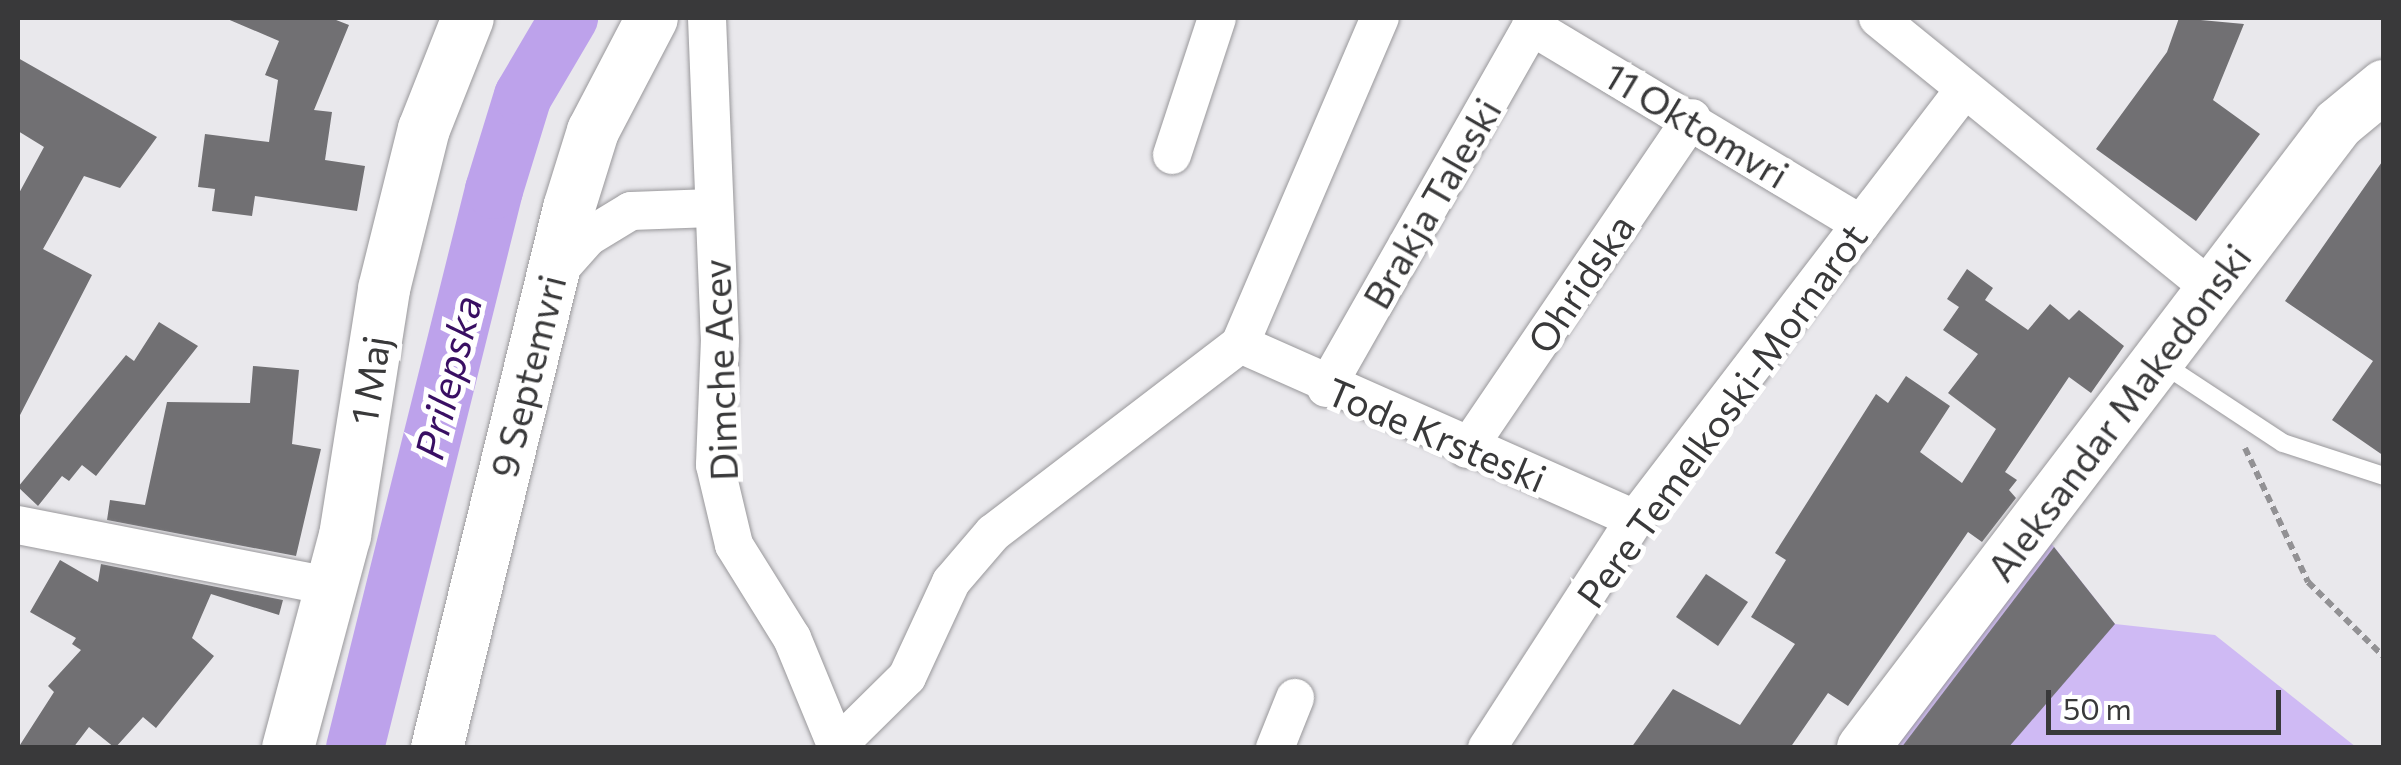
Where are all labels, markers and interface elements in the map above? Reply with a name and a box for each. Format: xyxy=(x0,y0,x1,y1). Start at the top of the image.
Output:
street label: 11 Oktomvri xyxy=(1597,51,1797,197)
street label: Brakja Taleski xyxy=(1353,90,1509,316)
street label: Ohridska xyxy=(1517,205,1643,361)
street label: Pere Temelkoski-Mornarot xyxy=(1566,214,1876,616)
street label: Aleksandar Makedonski xyxy=(1977,235,2259,589)
street label: Dimche Acev xyxy=(692,258,746,482)
street label: 9 Septemvri xyxy=(480,270,574,482)
water label: Prilepska xyxy=(404,290,490,464)
street label: 1 Maj xyxy=(340,332,398,428)
street label: Tode Krsteski xyxy=(1321,367,1553,501)
scale bar xyxy=(2051,670,2286,732)
text: 50 m xyxy=(2063,689,2132,726)

